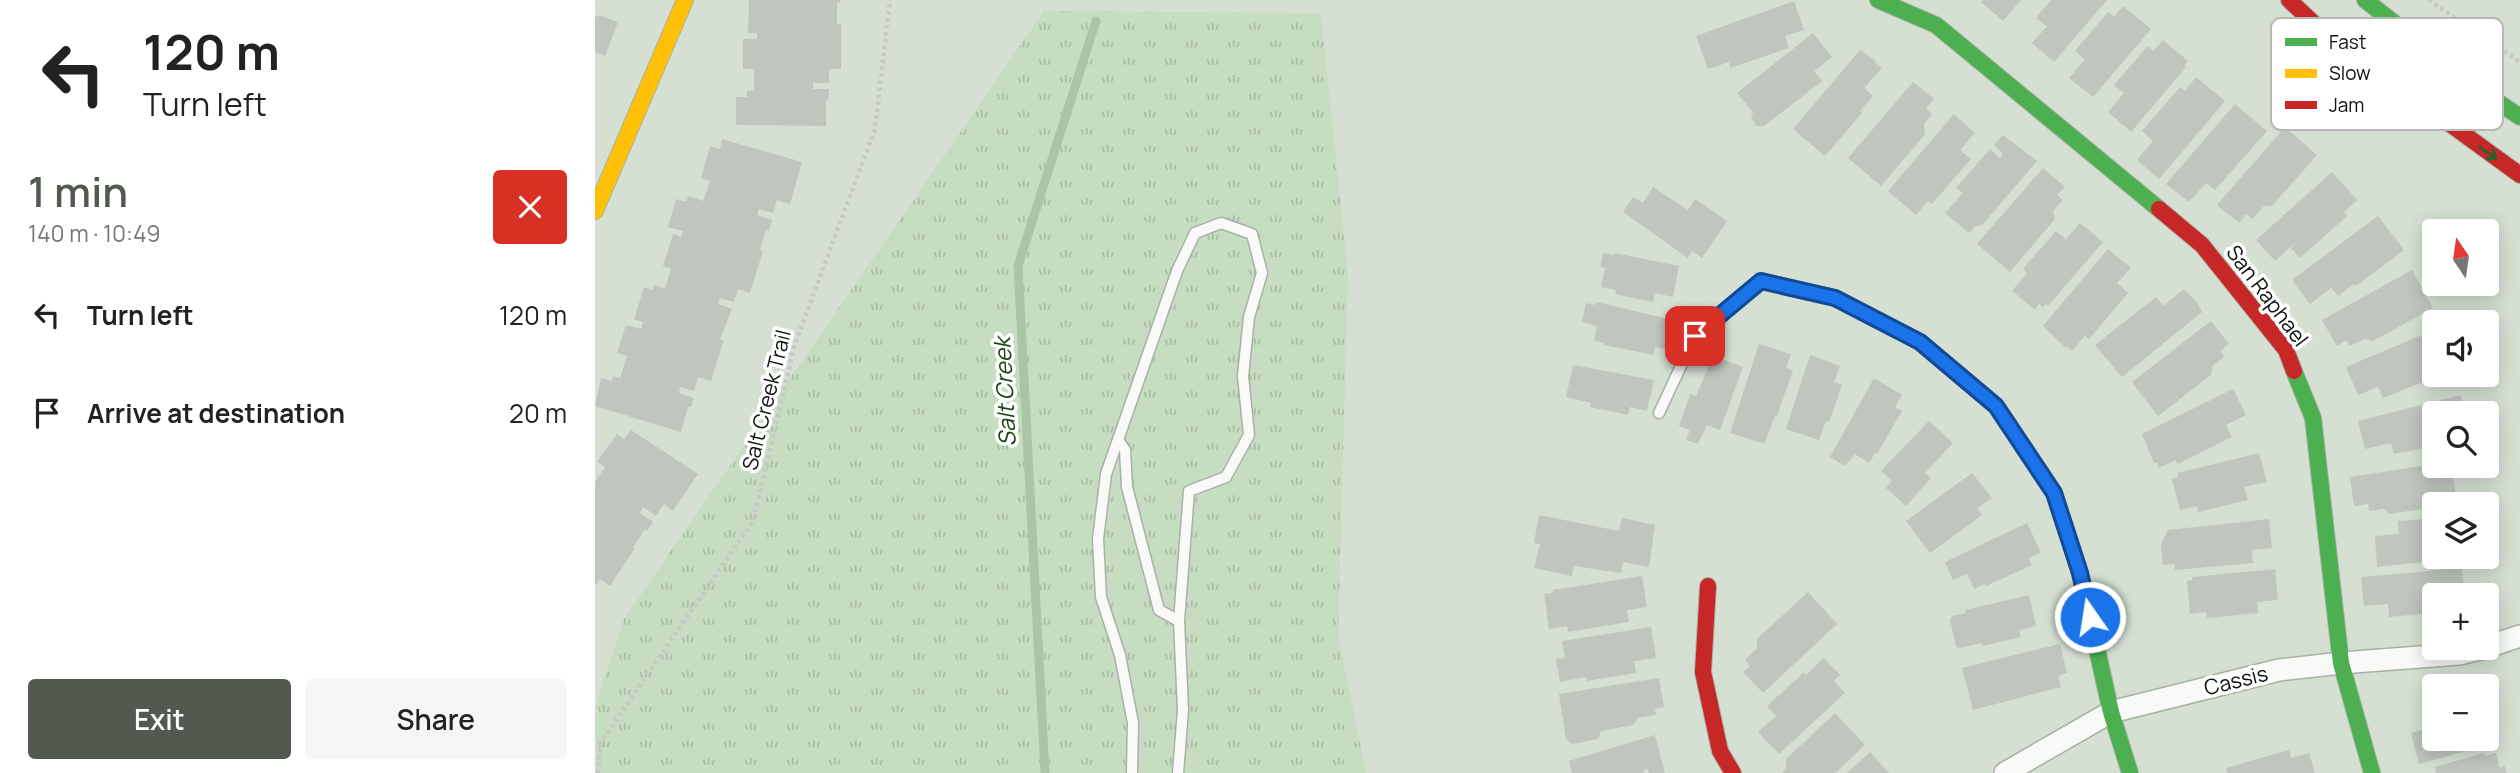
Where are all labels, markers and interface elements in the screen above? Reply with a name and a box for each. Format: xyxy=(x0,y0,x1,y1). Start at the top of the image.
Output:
text: 120 m xyxy=(143,18,280,85)
legend xyxy=(2271,18,2503,130)
icon: left xyxy=(28,28,119,119)
text: Fast xyxy=(2329,29,2366,55)
text: Slow xyxy=(2329,60,2371,86)
text: Turn left xyxy=(143,82,267,126)
text: Jam xyxy=(2329,92,2364,118)
one-way arrow xyxy=(2478,146,2497,160)
text: 1 min xyxy=(28,162,128,220)
button: close xyxy=(493,170,567,244)
text: 140 m · 10:49 xyxy=(28,217,161,249)
north arrow xyxy=(2422,219,2499,296)
map controls xyxy=(2422,219,2499,751)
street label: San Raphael xyxy=(2221,239,2315,352)
icon: left xyxy=(28,296,66,334)
text: Turn left xyxy=(87,297,194,333)
text: 120 m xyxy=(499,297,567,333)
pin xyxy=(1665,306,1725,366)
button: sound xyxy=(2422,310,2499,387)
icon: arrive xyxy=(1676,317,1714,355)
street label: Salt Creek Trail xyxy=(735,327,797,473)
water label: Salt Creek xyxy=(985,333,1023,447)
icon: arrive xyxy=(28,394,66,432)
text: Arrive at destination xyxy=(87,395,345,431)
text: 20 m xyxy=(509,395,567,431)
button: search xyxy=(2422,401,2499,478)
button: layers xyxy=(2422,492,2499,569)
position arrow xyxy=(2053,580,2127,654)
button: + xyxy=(2422,583,2499,660)
street label: Cassis xyxy=(2201,659,2271,701)
button: − xyxy=(2422,674,2499,751)
button: Exit xyxy=(28,679,291,759)
button: Share xyxy=(305,679,567,759)

